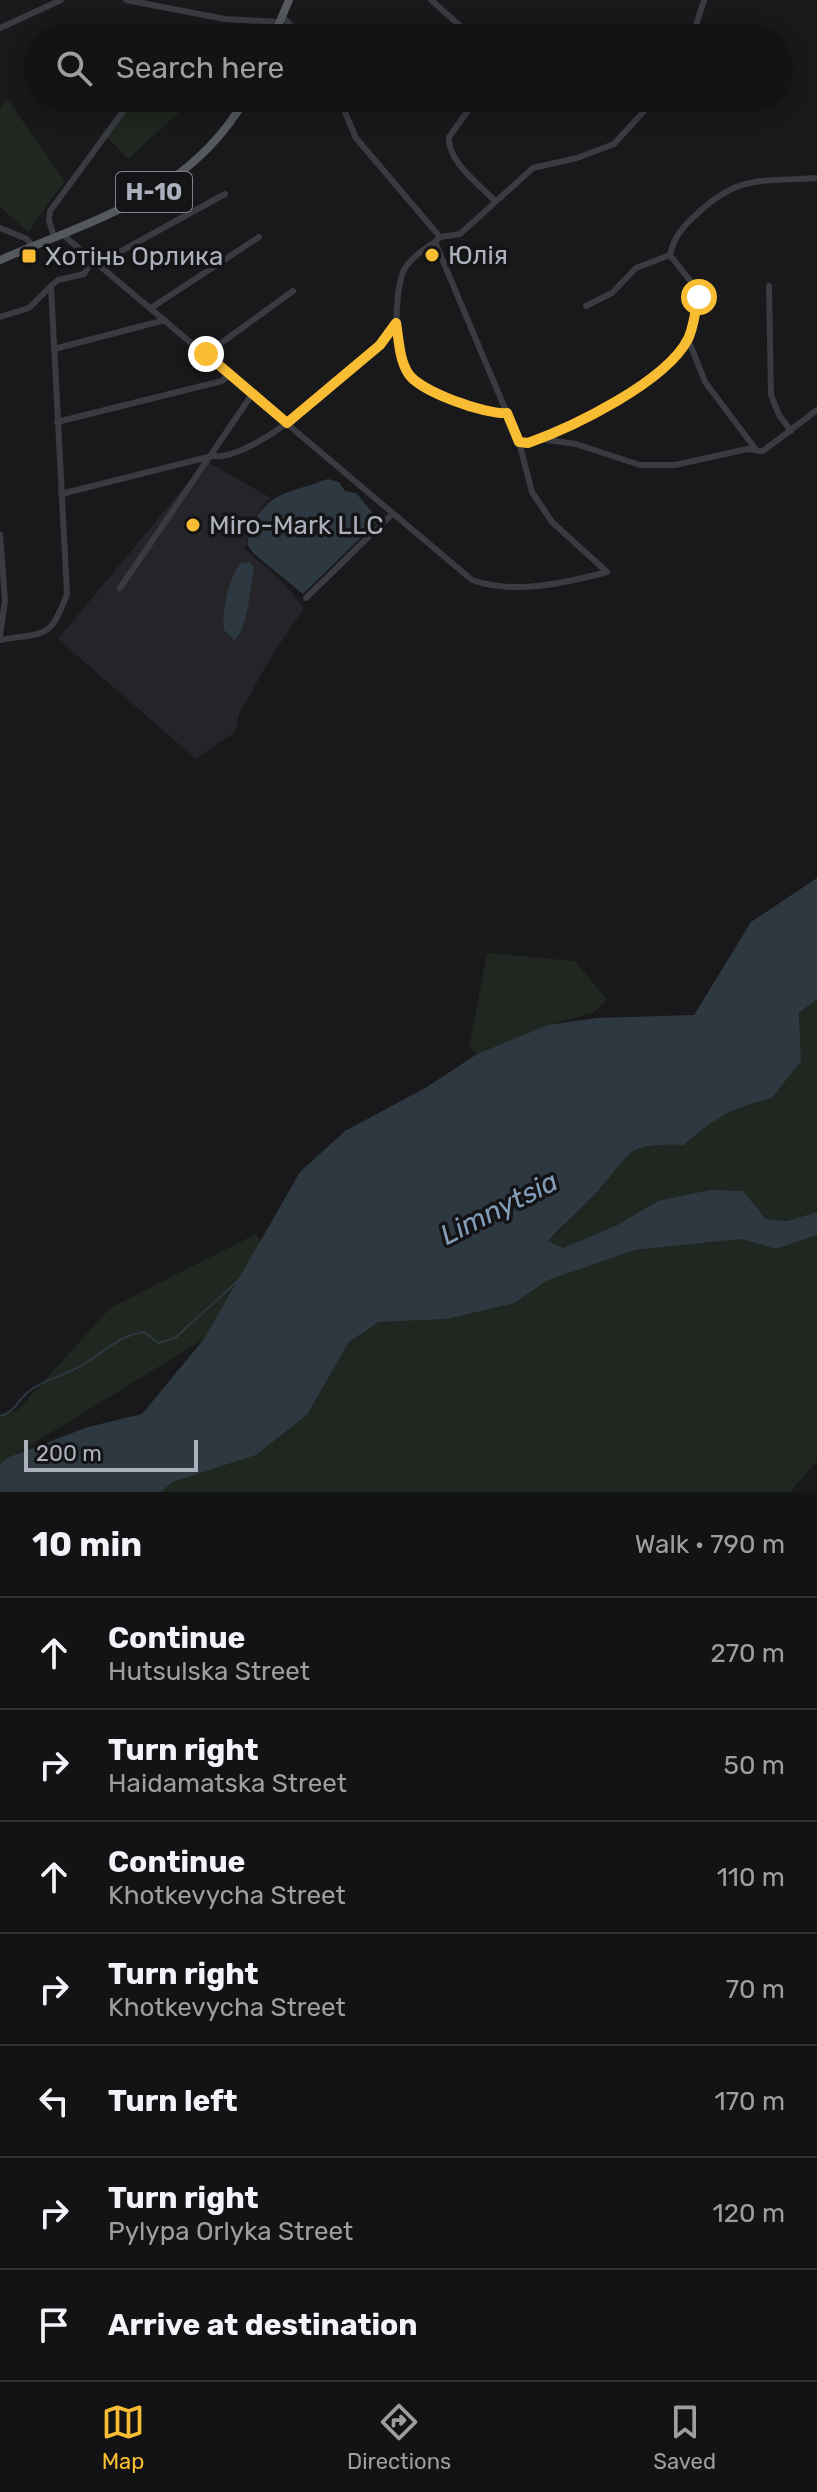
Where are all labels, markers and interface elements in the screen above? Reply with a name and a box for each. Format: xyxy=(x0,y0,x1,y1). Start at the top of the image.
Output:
search box xyxy=(24,24,793,112)
icon: search xyxy=(52,46,96,90)
text: Search here xyxy=(116,50,284,86)
road number: Н-10 xyxy=(116,172,192,212)
place label: Юлія xyxy=(448,240,508,271)
place label: Хотінь Орлика xyxy=(45,241,223,272)
marker: Юлія xyxy=(423,246,441,264)
marker: Хотінь Орлика xyxy=(20,247,38,265)
route start xyxy=(681,279,717,315)
route end xyxy=(188,336,224,372)
place label: Miro-Mark LLC xyxy=(209,510,384,541)
marker: Miro-Mark LLC xyxy=(184,516,202,534)
water label: Limnytsia xyxy=(435,1164,563,1252)
scale bar xyxy=(24,1436,198,1472)
text: 200 m xyxy=(36,1440,102,1467)
text: 10 min xyxy=(32,1524,142,1565)
text: Walk · 790 m xyxy=(635,1529,785,1560)
text: Continue xyxy=(108,1620,245,1656)
icon: ahead xyxy=(32,1631,76,1675)
text: 270 m xyxy=(710,1638,785,1669)
text: Hutsulska Street xyxy=(108,1656,310,1687)
text: Turn right xyxy=(108,1732,259,1768)
icon: right xyxy=(32,1743,76,1787)
text: 50 m xyxy=(724,1750,785,1781)
text: Haidamatska Street xyxy=(108,1768,347,1799)
text: Continue xyxy=(108,1844,245,1880)
icon: ahead xyxy=(32,1855,76,1899)
text: 110 m xyxy=(717,1862,785,1893)
text: Khotkevycha Street xyxy=(108,1880,346,1911)
text: Turn right xyxy=(108,1956,259,1992)
icon: right xyxy=(32,1967,76,2011)
text: 70 m xyxy=(726,1974,785,2005)
text: Khotkevycha Street xyxy=(108,1992,346,2023)
icon: left xyxy=(32,2079,76,2123)
text: Turn left xyxy=(108,2083,238,2119)
text: 170 m xyxy=(715,2086,785,2117)
text: Turn right xyxy=(108,2180,259,2216)
icon: right xyxy=(32,2191,76,2235)
text: 120 m xyxy=(713,2198,785,2229)
text: Pylypa Orlyka Street xyxy=(108,2216,353,2247)
icon: arrive xyxy=(32,2303,76,2347)
text: Arrive at destination xyxy=(108,2307,418,2343)
tab: Map xyxy=(101,2400,145,2475)
tab: Directions xyxy=(347,2400,451,2475)
tab: Saved xyxy=(653,2400,716,2475)

